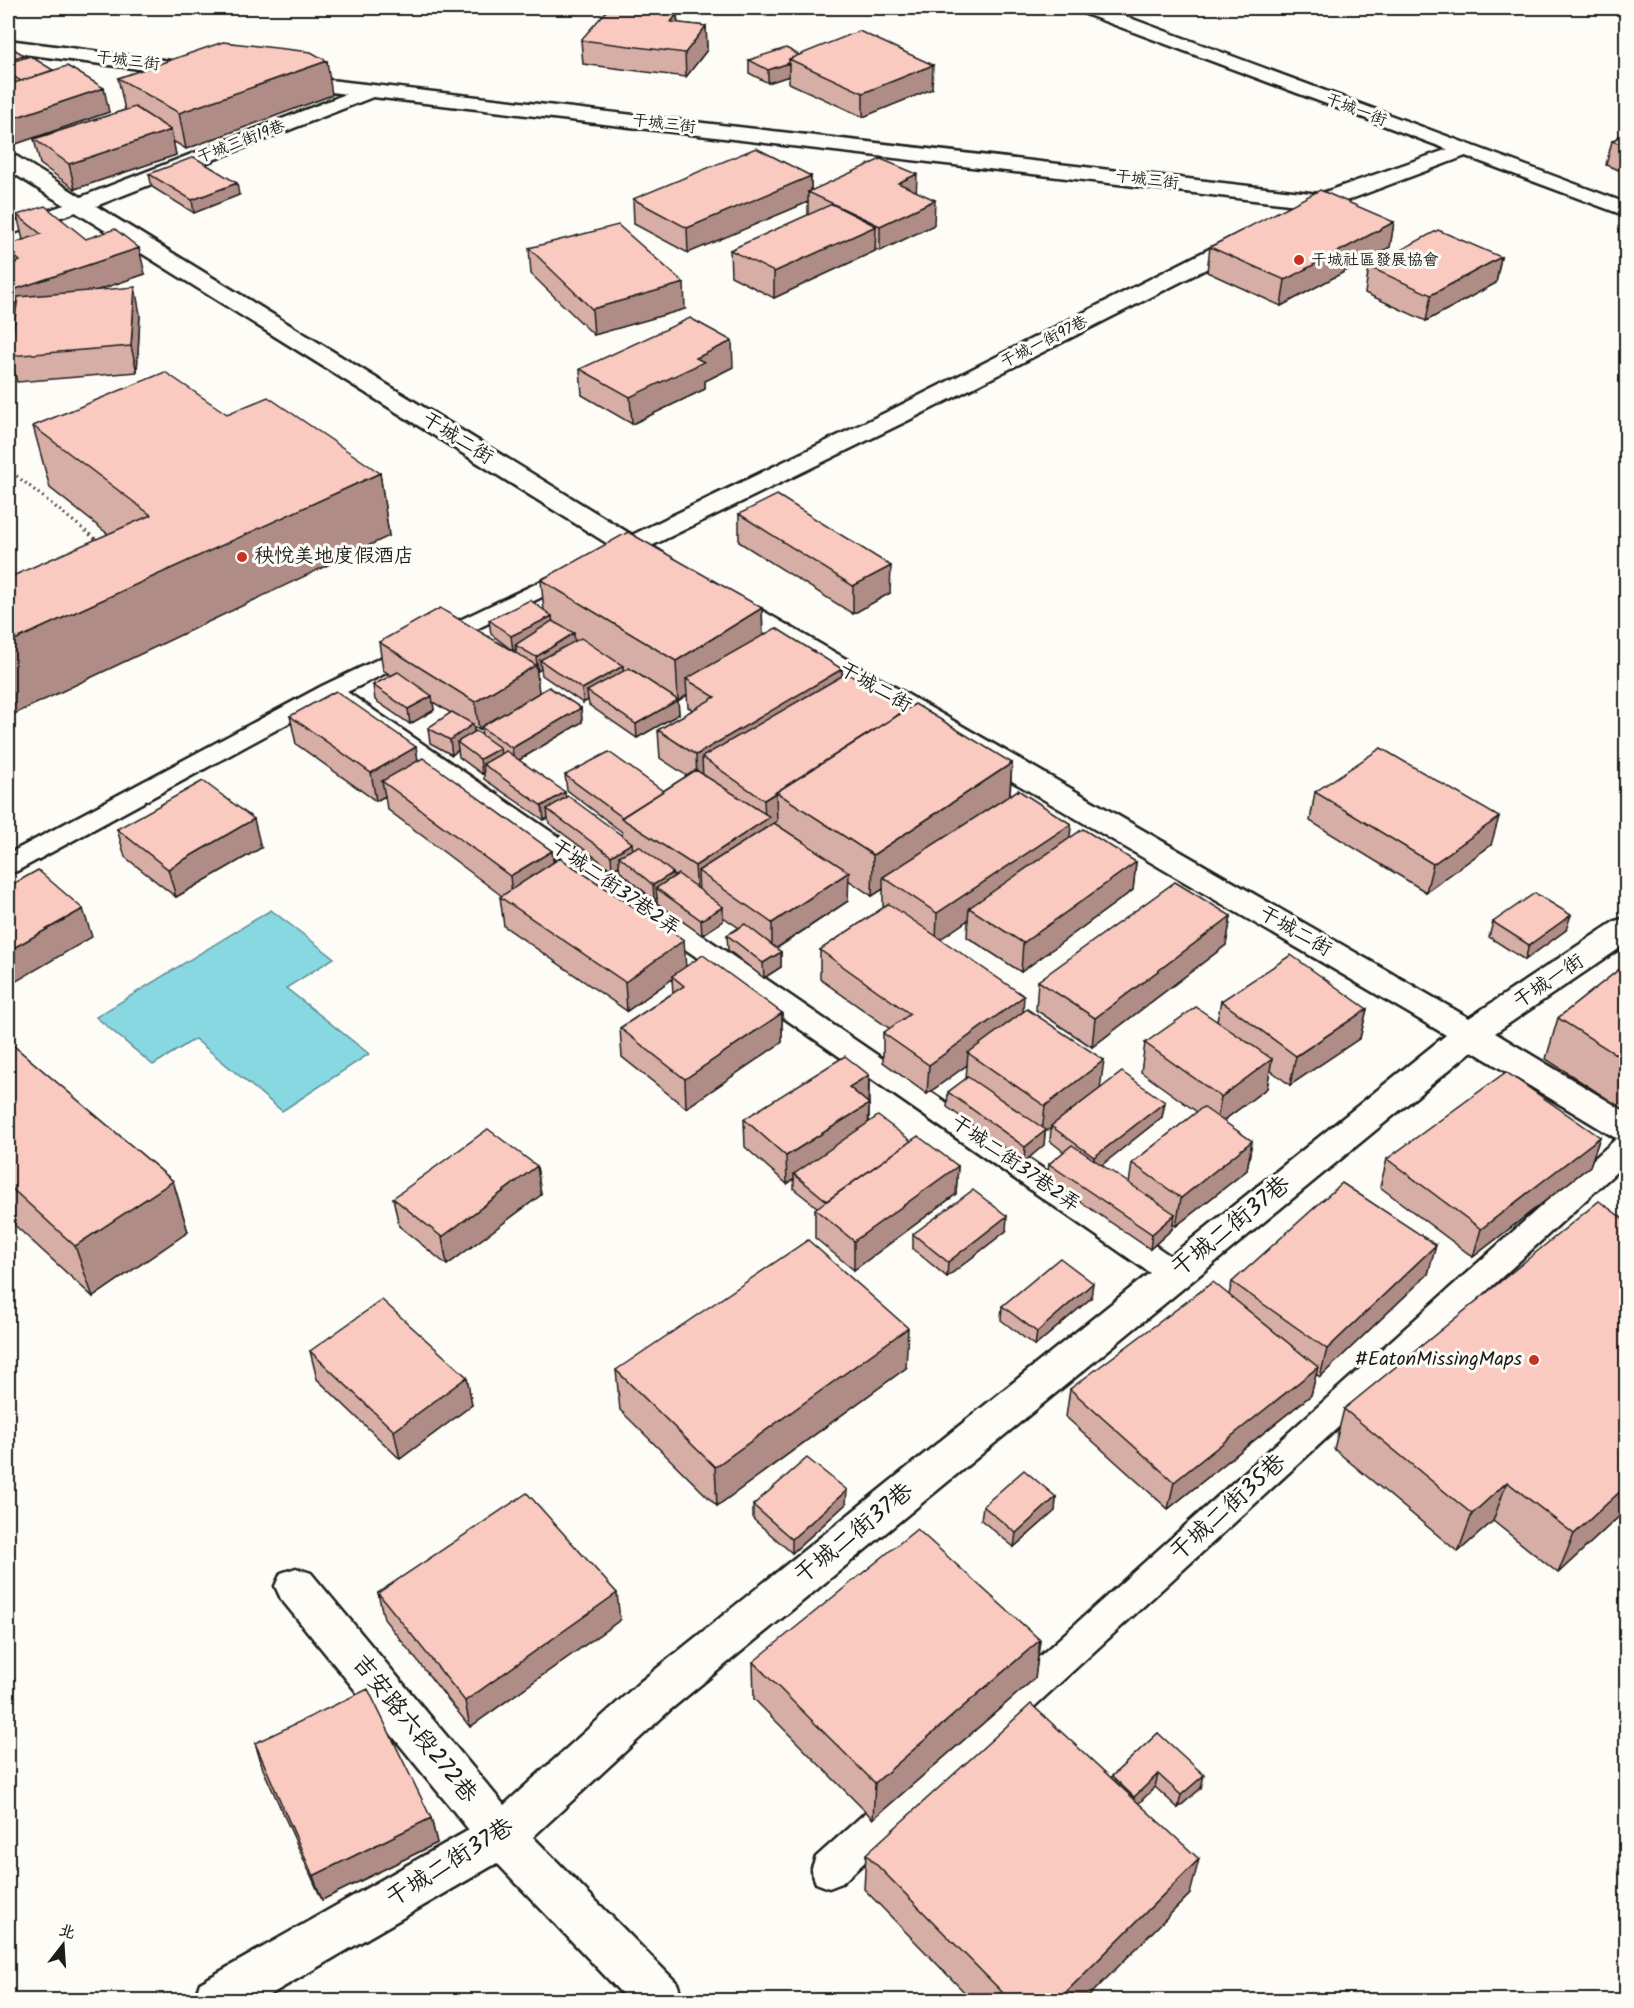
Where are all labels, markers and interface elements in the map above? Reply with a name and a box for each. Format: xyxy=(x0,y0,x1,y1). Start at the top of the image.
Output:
street label: 干城三街 xyxy=(95,45,161,77)
street label: 干城一街 xyxy=(1322,87,1390,133)
street label: 干城三街 xyxy=(631,108,697,140)
street label: 干城三街19巷 xyxy=(193,114,289,170)
street label: 干城三街 xyxy=(1114,164,1180,196)
place label: 干城社區發展協會 xyxy=(1311,248,1439,273)
marker: 干城社區發展協會 xyxy=(1292,253,1306,267)
street label: 干城一街97巷 xyxy=(996,309,1092,375)
street label: 干城二街 xyxy=(415,404,499,474)
place label: 秧悦美地度假酒店 xyxy=(254,541,414,573)
marker: 秧悦美地度假酒店 xyxy=(235,550,249,564)
street label: 干城二街 xyxy=(832,654,918,722)
street label: 干城二街37巷2弄 xyxy=(543,831,687,945)
street label: 干城二街 xyxy=(1252,898,1338,966)
street label: 干城一街 xyxy=(1507,946,1591,1018)
street label: 干城二街37巷2弄 xyxy=(943,1107,1087,1221)
street label: 干城二街37巷 xyxy=(1162,1166,1300,1288)
place label: #EatonMissingMaps xyxy=(1355,1344,1522,1376)
marker: #EatonMissingMaps xyxy=(1527,1353,1541,1367)
street label: 干城二街35巷 xyxy=(1160,1444,1296,1572)
street label: 干城二街37巷 xyxy=(785,1473,923,1595)
street label: 吉安路六段272巷 xyxy=(341,1646,487,1812)
street label: 干城二街37巷 xyxy=(378,1808,522,1918)
north arrow xyxy=(33,1915,93,1975)
text: 北 xyxy=(56,1918,78,1946)

